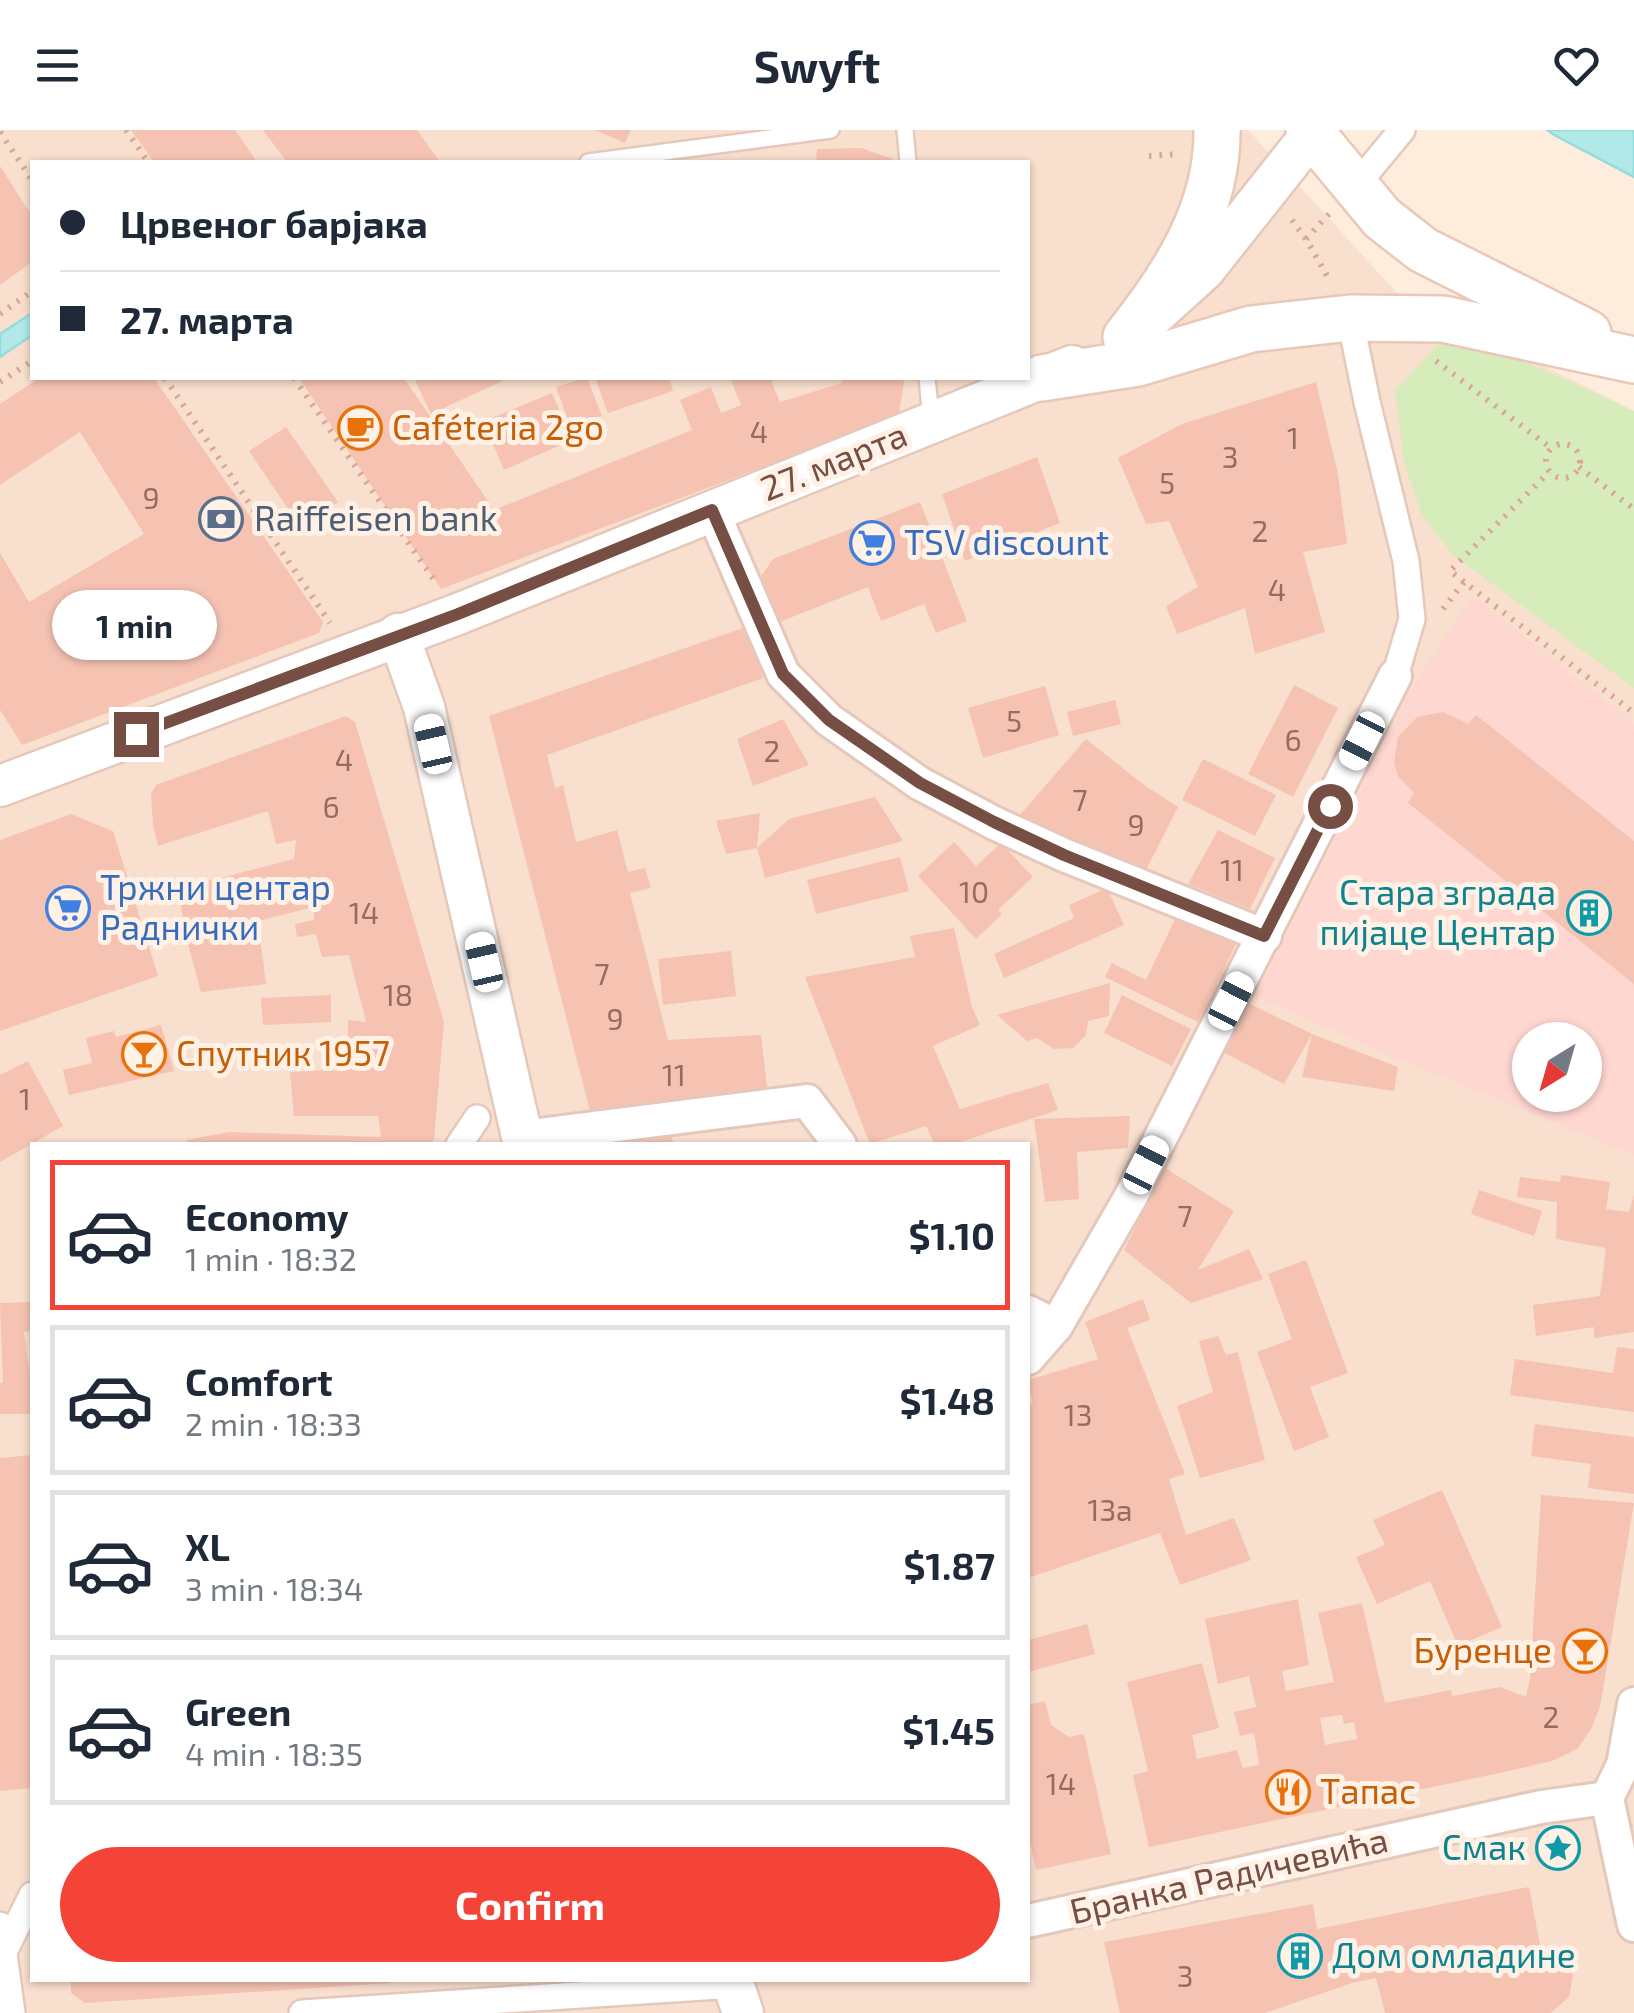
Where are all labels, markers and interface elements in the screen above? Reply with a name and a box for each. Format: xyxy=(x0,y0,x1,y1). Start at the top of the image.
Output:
icon: menu xyxy=(30,38,85,93)
text: Swyft xyxy=(754,38,880,92)
icon: heart xyxy=(1549,38,1604,93)
text: Црвеног барјака xyxy=(120,200,428,246)
text: 27. марта xyxy=(120,296,294,342)
cafe icon: Caféteria 2go xyxy=(337,405,383,451)
place label: Caféteria 2go xyxy=(392,405,604,447)
street label: 27. марта xyxy=(754,412,913,508)
house number: 4 xyxy=(750,413,768,449)
house number: 1 xyxy=(1287,419,1299,455)
house number: 3 xyxy=(1222,438,1238,474)
house number: 5 xyxy=(1159,464,1175,500)
house number: 9 xyxy=(142,479,160,515)
bank icon: Raiffeisen bank xyxy=(198,496,244,542)
place label: Raiffeisen bank xyxy=(254,496,498,538)
house number: 2 xyxy=(1252,512,1268,548)
supermarket icon: TSV discount xyxy=(849,520,895,566)
place label: TSV discount xyxy=(904,520,1109,562)
house number: 4 xyxy=(1268,571,1286,607)
callout: 1 min xyxy=(54,589,218,659)
text: 1 min xyxy=(96,606,173,644)
house number: 5 xyxy=(1006,702,1022,738)
car xyxy=(1335,707,1389,775)
car xyxy=(412,711,454,777)
route end xyxy=(114,712,159,757)
house number: 6 xyxy=(1284,721,1302,757)
house number: 2 xyxy=(764,732,780,768)
house number: 4 xyxy=(335,741,353,777)
house number: 7 xyxy=(1072,781,1088,817)
route start xyxy=(1308,784,1353,829)
house number: 6 xyxy=(322,788,340,824)
house number: 9 xyxy=(1127,806,1145,842)
house number: 11 xyxy=(1220,851,1244,887)
place label: Тржни центар Раднички xyxy=(100,865,331,947)
place label: Стара зграда пијаце Центар xyxy=(1320,870,1556,952)
house number: 10 xyxy=(959,873,989,909)
supermarket icon: Тржни центар Раднички xyxy=(45,885,91,931)
building icon: Стара зграда пијаце Центар xyxy=(1566,890,1612,936)
house number: 14 xyxy=(349,894,379,930)
car xyxy=(463,929,505,995)
house number: 7 xyxy=(594,955,610,991)
car xyxy=(1204,967,1258,1035)
house number: 18 xyxy=(383,976,413,1012)
house number: 9 xyxy=(606,1000,624,1036)
north arrow xyxy=(1512,1022,1602,1112)
map controls xyxy=(1512,1022,1602,1112)
bar icon: Спутник 1957 xyxy=(121,1031,167,1077)
place label: Спутник 1957 xyxy=(176,1031,390,1074)
house number: 11 xyxy=(662,1056,686,1092)
house number: 1 xyxy=(19,1080,31,1116)
car xyxy=(1119,1131,1173,1199)
icon: car xyxy=(65,1190,155,1280)
text: Economy xyxy=(185,1193,349,1239)
house number: 7 xyxy=(1177,1197,1193,1233)
text: $1.10 xyxy=(909,1212,995,1258)
text: 1 min · 18:32 xyxy=(185,1239,357,1277)
icon: car xyxy=(65,1355,155,1445)
text: Comfort xyxy=(185,1358,333,1404)
text: $1.48 xyxy=(900,1377,995,1423)
house number: 13 xyxy=(1064,1396,1092,1432)
text: 2 min · 18:33 xyxy=(185,1404,362,1442)
house number: 13a xyxy=(1087,1491,1133,1527)
icon: car xyxy=(65,1520,155,1610)
text: XL xyxy=(185,1523,230,1569)
text: $1.87 xyxy=(904,1542,995,1588)
text: 3 min · 18:34 xyxy=(185,1569,364,1607)
place label: Буренце xyxy=(1413,1628,1552,1671)
bar icon: Буренце xyxy=(1562,1628,1608,1674)
icon: car xyxy=(65,1685,155,1775)
text: Green xyxy=(185,1688,291,1734)
house number: 2 xyxy=(1543,1698,1559,1734)
text: $1.45 xyxy=(902,1707,995,1753)
text: 4 min · 18:35 xyxy=(185,1734,363,1772)
house number: 14 xyxy=(1046,1765,1076,1801)
restaurant icon: Тапас xyxy=(1265,1769,1311,1815)
place label: Тапас xyxy=(1320,1769,1416,1811)
street label: Бранка Радичевића xyxy=(1065,1817,1392,1931)
place label: Смак xyxy=(1442,1825,1526,1867)
place icon: Смак xyxy=(1535,1825,1581,1871)
button: Confirm xyxy=(60,1847,1000,1962)
building icon: Дом омладине xyxy=(1277,1933,1323,1979)
place label: Дом омладине xyxy=(1332,1933,1576,1975)
house number: 3 xyxy=(1177,1957,1193,1993)

